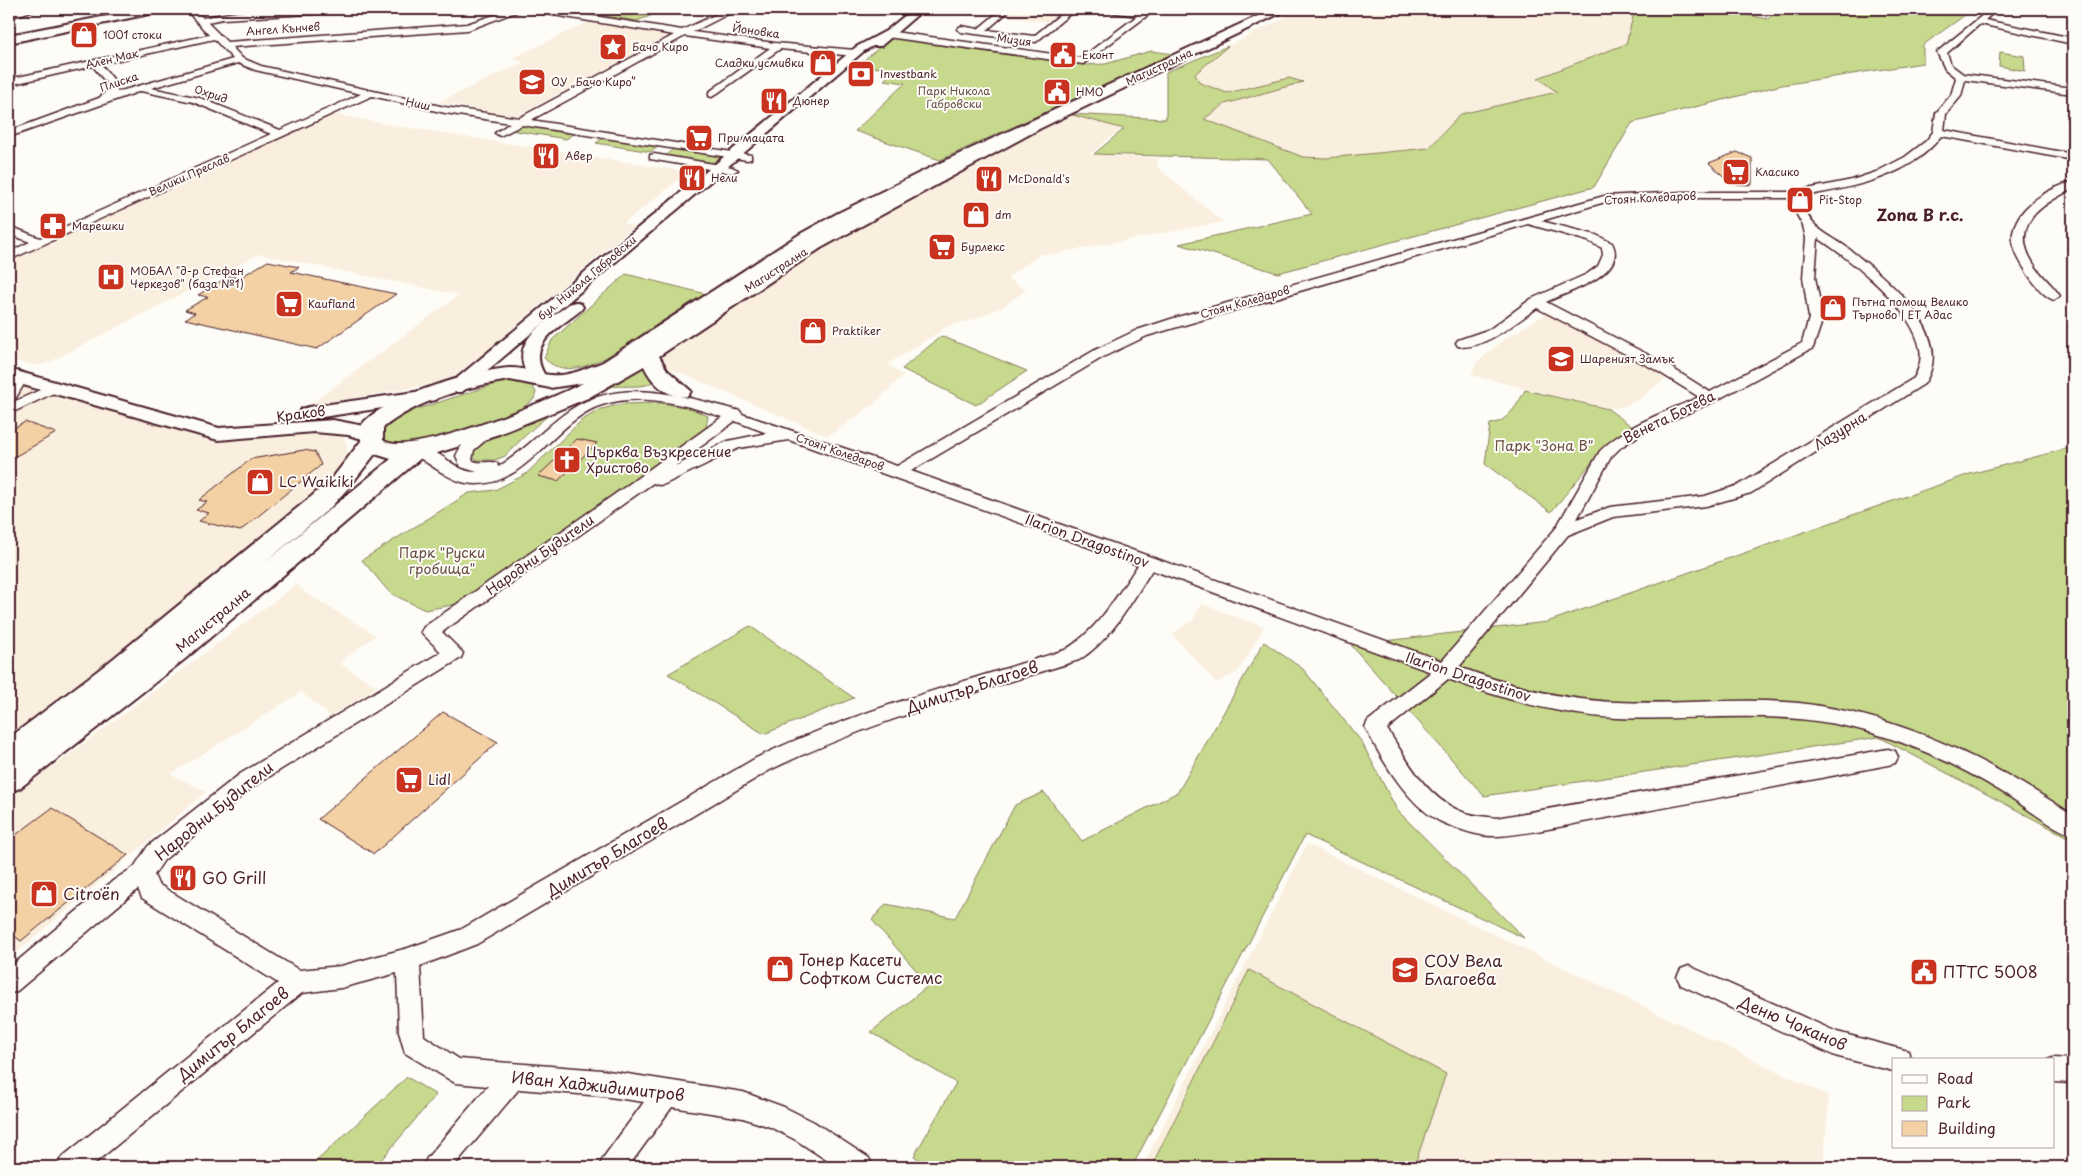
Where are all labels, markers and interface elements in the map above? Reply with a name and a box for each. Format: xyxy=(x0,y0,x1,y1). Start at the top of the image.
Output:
street label: Ангел Кънчев xyxy=(245,17,321,40)
street label: Йоновка xyxy=(731,19,781,42)
shop icon: 1001 стоки xyxy=(69,20,99,50)
place label: 1001 стоки xyxy=(103,26,162,43)
street label: Мизия xyxy=(996,29,1033,50)
place icon: Бачо Киро xyxy=(598,32,628,62)
place label: Бачо Киро xyxy=(632,38,688,55)
public building icon: Еконт xyxy=(1048,40,1078,70)
street label: Магистрална xyxy=(1122,43,1195,90)
street label: Ален Мак xyxy=(84,44,141,73)
place label: Еконт xyxy=(1082,46,1114,63)
shop icon: Сладки усмивки xyxy=(808,48,838,78)
place label: Сладки усмивки xyxy=(715,54,804,71)
bank icon: Investbank xyxy=(846,59,876,89)
place label: Investbank xyxy=(880,65,937,82)
street label: Плиска xyxy=(97,67,140,96)
school or university icon: ОУ „Бачо Киро” xyxy=(517,67,547,97)
place label: ОУ „Бачо Киро” xyxy=(551,73,636,90)
public building icon: HMO xyxy=(1042,77,1072,107)
street label: Охрид xyxy=(192,80,230,107)
park label: Парк Никола Габровски xyxy=(918,82,990,112)
place label: HMO xyxy=(1076,83,1104,100)
restaurant icon: Дюнер xyxy=(759,86,789,116)
place label: Дюнер xyxy=(792,92,829,109)
street label: Ниш xyxy=(404,93,432,114)
supermarket icon: При мацата xyxy=(684,123,714,153)
place label: При мацата xyxy=(718,129,784,146)
restaurant icon: Авер xyxy=(531,141,561,171)
place label: Авер xyxy=(565,147,593,164)
street label: Велики Преслав xyxy=(146,149,232,200)
supermarket icon: Класико xyxy=(1721,157,1751,187)
restaurant icon: Нели xyxy=(677,163,707,193)
place label: Класико xyxy=(1755,163,1799,180)
restaurant icon: McDonald's xyxy=(974,164,1004,194)
place label: Нели xyxy=(711,169,737,186)
place label: McDonald's xyxy=(1008,170,1070,187)
shop icon: Pit-Stop xyxy=(1785,185,1815,215)
street label: Стоян Коледаров xyxy=(1603,187,1697,208)
place label: Pit-Stop xyxy=(1819,191,1862,208)
shop icon: dm xyxy=(961,200,991,230)
district label: Zona B r.c. xyxy=(1877,202,1963,226)
place label: dm xyxy=(995,206,1011,223)
pharmacy icon: Марешки xyxy=(38,211,68,241)
place label: Марешки xyxy=(72,217,124,234)
street label: бул. Никола Габровски xyxy=(534,231,640,324)
supermarket icon: Бурлекс xyxy=(927,232,957,262)
place label: Бурлекс xyxy=(961,238,1005,255)
street label: Магистрална xyxy=(741,243,811,296)
hospital icon: МОБАЛ "д-р Стефан Черкезов" (база №1) xyxy=(96,262,126,292)
place label: МОБАЛ "д-р Стефан Черкезов" (база №1) xyxy=(130,262,244,292)
street label: Стоян Коледаров xyxy=(1198,281,1292,322)
supermarket icon: Kaufland xyxy=(274,289,304,319)
shop icon: Пътна помощ Велико Търново | ЕТ Адас xyxy=(1818,293,1848,323)
place label: Пътна помощ Велико Търново | ЕТ Адас xyxy=(1852,293,1968,323)
place label: Kaufland xyxy=(308,295,355,312)
shop icon: Praktiker xyxy=(798,316,828,346)
place label: Praktiker xyxy=(832,322,882,339)
school or university icon: Шареният Замък xyxy=(1546,344,1576,374)
place label: Шареният Замък xyxy=(1580,350,1675,367)
street label: Венета Ботева xyxy=(1619,385,1719,448)
street label: Краков xyxy=(275,400,327,427)
street label: Лазурна xyxy=(1809,406,1871,455)
street label: Стоян Коледаров xyxy=(794,428,887,475)
park label: Парк "Зона В" xyxy=(1494,435,1594,456)
place label: Църква Възкресение Христово xyxy=(586,441,731,478)
church icon: Църква Възкресение Христово xyxy=(552,445,582,475)
shop icon: LC Waikiki xyxy=(245,467,275,497)
place label: LC Waikiki xyxy=(279,471,354,492)
street label: Ilarion Dragostinov xyxy=(1022,508,1152,573)
street label: Народни Будители xyxy=(481,509,598,600)
park label: Парк "Руски гробища" xyxy=(399,542,485,579)
street label: Магистрална xyxy=(171,582,255,657)
street label: Ilarion Dragostinov xyxy=(1403,646,1533,707)
street label: Димитър Благоев xyxy=(902,653,1041,719)
street label: Народни Будители xyxy=(149,755,278,866)
supermarket icon: Lidl xyxy=(394,765,424,795)
place label: Lidl xyxy=(428,769,451,790)
street label: Димитър Благоев xyxy=(540,810,672,902)
restaurant icon: GO Grill xyxy=(168,863,198,893)
place label: GO Grill xyxy=(202,865,266,889)
shop icon: Citroën xyxy=(29,879,59,909)
place label: Citroën xyxy=(63,881,120,905)
place label: Тонер Касети Софтком Системс xyxy=(799,947,942,989)
place label: СОУ Вела Благоева xyxy=(1424,948,1502,990)
shop icon: Тонер Касети Софтком Системс xyxy=(765,954,795,984)
school or university icon: СОУ Вела Благоева xyxy=(1390,955,1420,985)
public building icon: ПТТС 5008 xyxy=(1909,957,1939,987)
place label: ПТТС 5008 xyxy=(1943,959,2038,983)
street label: Димитър Благоев xyxy=(171,981,293,1087)
street label: Деню Чоканов xyxy=(1735,988,1851,1056)
legend xyxy=(1892,1058,2054,1148)
street label: Иван Хаджидимитров xyxy=(511,1064,686,1106)
text: Road xyxy=(1937,1066,1973,1089)
text: Park xyxy=(1937,1090,1971,1113)
text: Building xyxy=(1937,1116,1996,1139)

